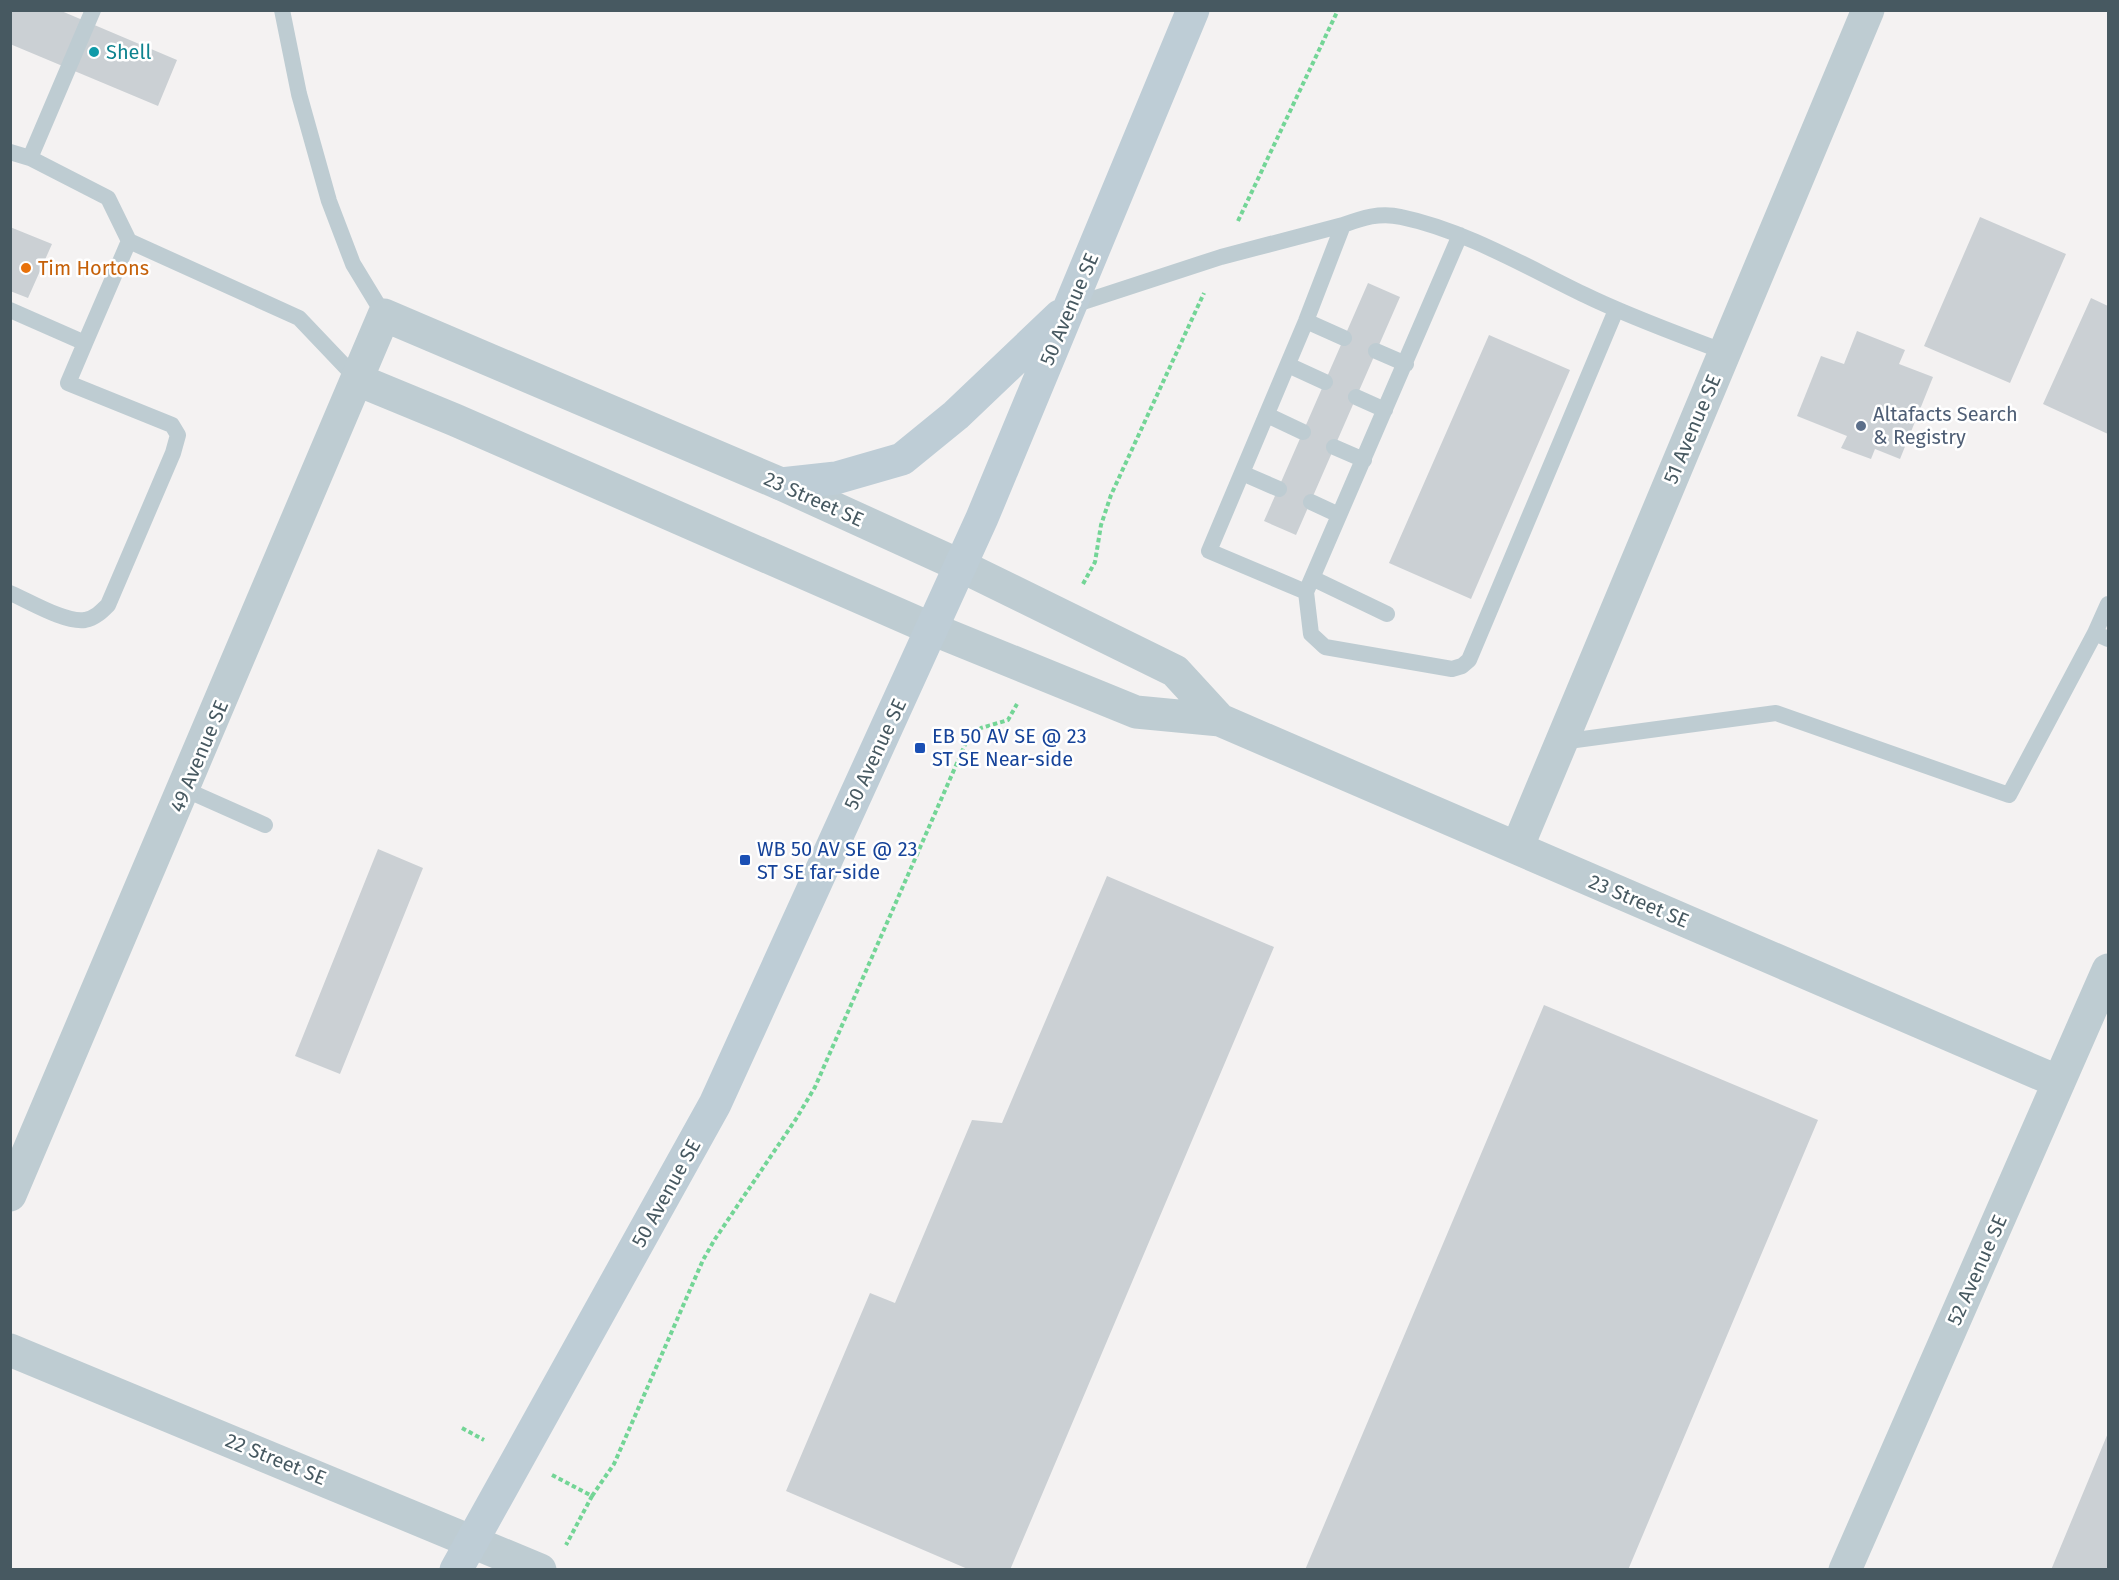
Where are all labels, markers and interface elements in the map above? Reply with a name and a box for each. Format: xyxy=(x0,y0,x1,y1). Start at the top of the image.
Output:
place label: Shell xyxy=(106,40,151,64)
marker: Shell xyxy=(87,45,101,59)
street label: 50 Avenue SE xyxy=(1035,249,1103,369)
place label: Tim Hortons xyxy=(38,256,149,280)
marker: Tim Hortons xyxy=(19,261,33,275)
street label: 51 Avenue SE xyxy=(1658,371,1726,487)
place label: Altafacts Search & Registry xyxy=(1873,402,2018,449)
marker: Altafacts Search & Registry xyxy=(1854,419,1868,433)
street label: 23 Street SE xyxy=(761,466,867,532)
street label: 50 Avenue SE xyxy=(839,695,911,813)
street label: 49 Avenue SE xyxy=(165,696,233,816)
place label: EB 50 AV SE @ 23 ST SE Near-side xyxy=(932,724,1087,771)
marker: EB 50 AV SE @ 23 ST SE Near-side xyxy=(913,741,927,755)
place label: WB 50 AV SE @ 23 ST SE far-side xyxy=(757,837,917,884)
marker: WB 50 AV SE @ 23 ST SE far-side xyxy=(738,853,752,867)
street label: 23 Street SE xyxy=(1585,869,1693,933)
street label: 50 Avenue SE xyxy=(626,1135,706,1251)
street label: 52 Avenue SE xyxy=(1942,1211,2012,1329)
street label: 22 Street SE xyxy=(222,1428,330,1490)

